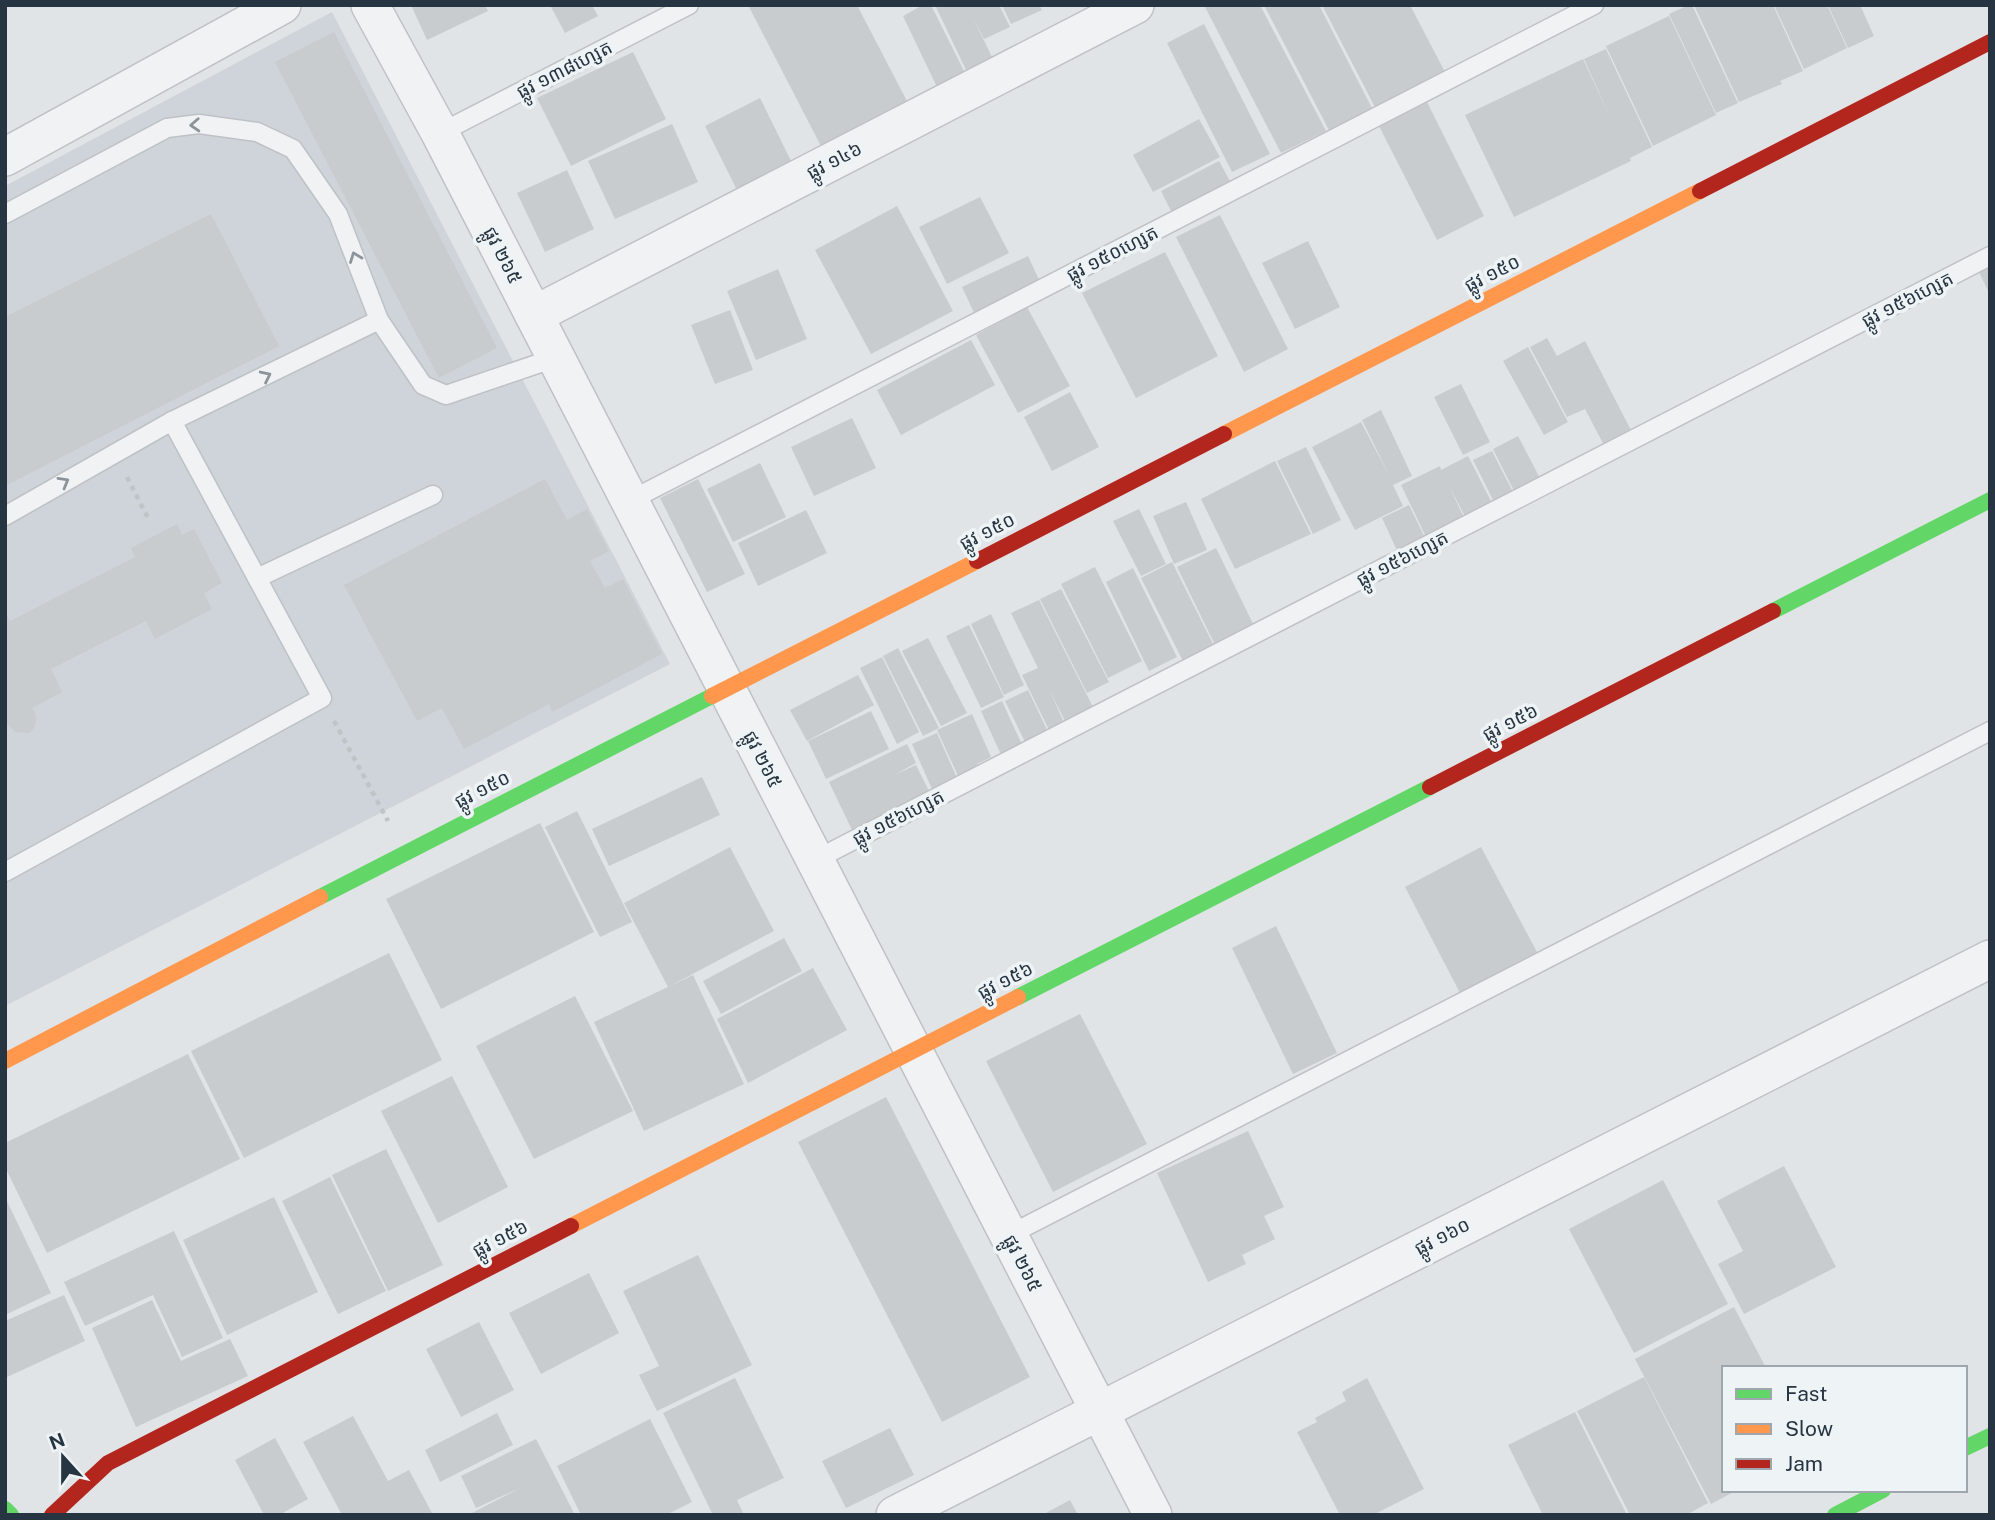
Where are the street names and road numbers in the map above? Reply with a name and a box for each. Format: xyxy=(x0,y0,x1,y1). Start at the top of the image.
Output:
street label: ផ្លូវ ១៣៨ហ្សេត xyxy=(513,36,618,108)
street label: ផ្លូវ ១៤៦ xyxy=(803,137,868,189)
street label: ផ្លូវ ១៥០ហ្សេត xyxy=(1062,221,1165,291)
street label: ផ្លូវ ២៦៥ xyxy=(473,223,527,290)
street label: ផ្លូវ ១៥០ xyxy=(1461,250,1526,302)
street label: ផ្លូវ ១៥៦ហ្សេត xyxy=(1857,267,1960,337)
street label: ផ្លូវ ១៥០ xyxy=(956,508,1021,560)
street label: ផ្លូវ ១៥៦ហ្សេត xyxy=(1352,526,1455,596)
street label: ផ្លូវ ១៥៦ xyxy=(1479,699,1544,751)
street label: ផ្លូវ ២៦៥ xyxy=(733,727,787,794)
street label: ផ្លូវ ១៥០ xyxy=(451,766,516,818)
street label: ផ្លូវ ១៥៦ហ្សេត xyxy=(848,785,951,855)
street label: ផ្លូវ ១៥៦ xyxy=(974,957,1039,1009)
street label: ផ្លូវ ១៦០ xyxy=(1411,1213,1476,1265)
street label: ផ្លូវ ១៥៦ xyxy=(469,1215,534,1267)
street label: ផ្លូវ ២៦៥ xyxy=(993,1231,1047,1298)

